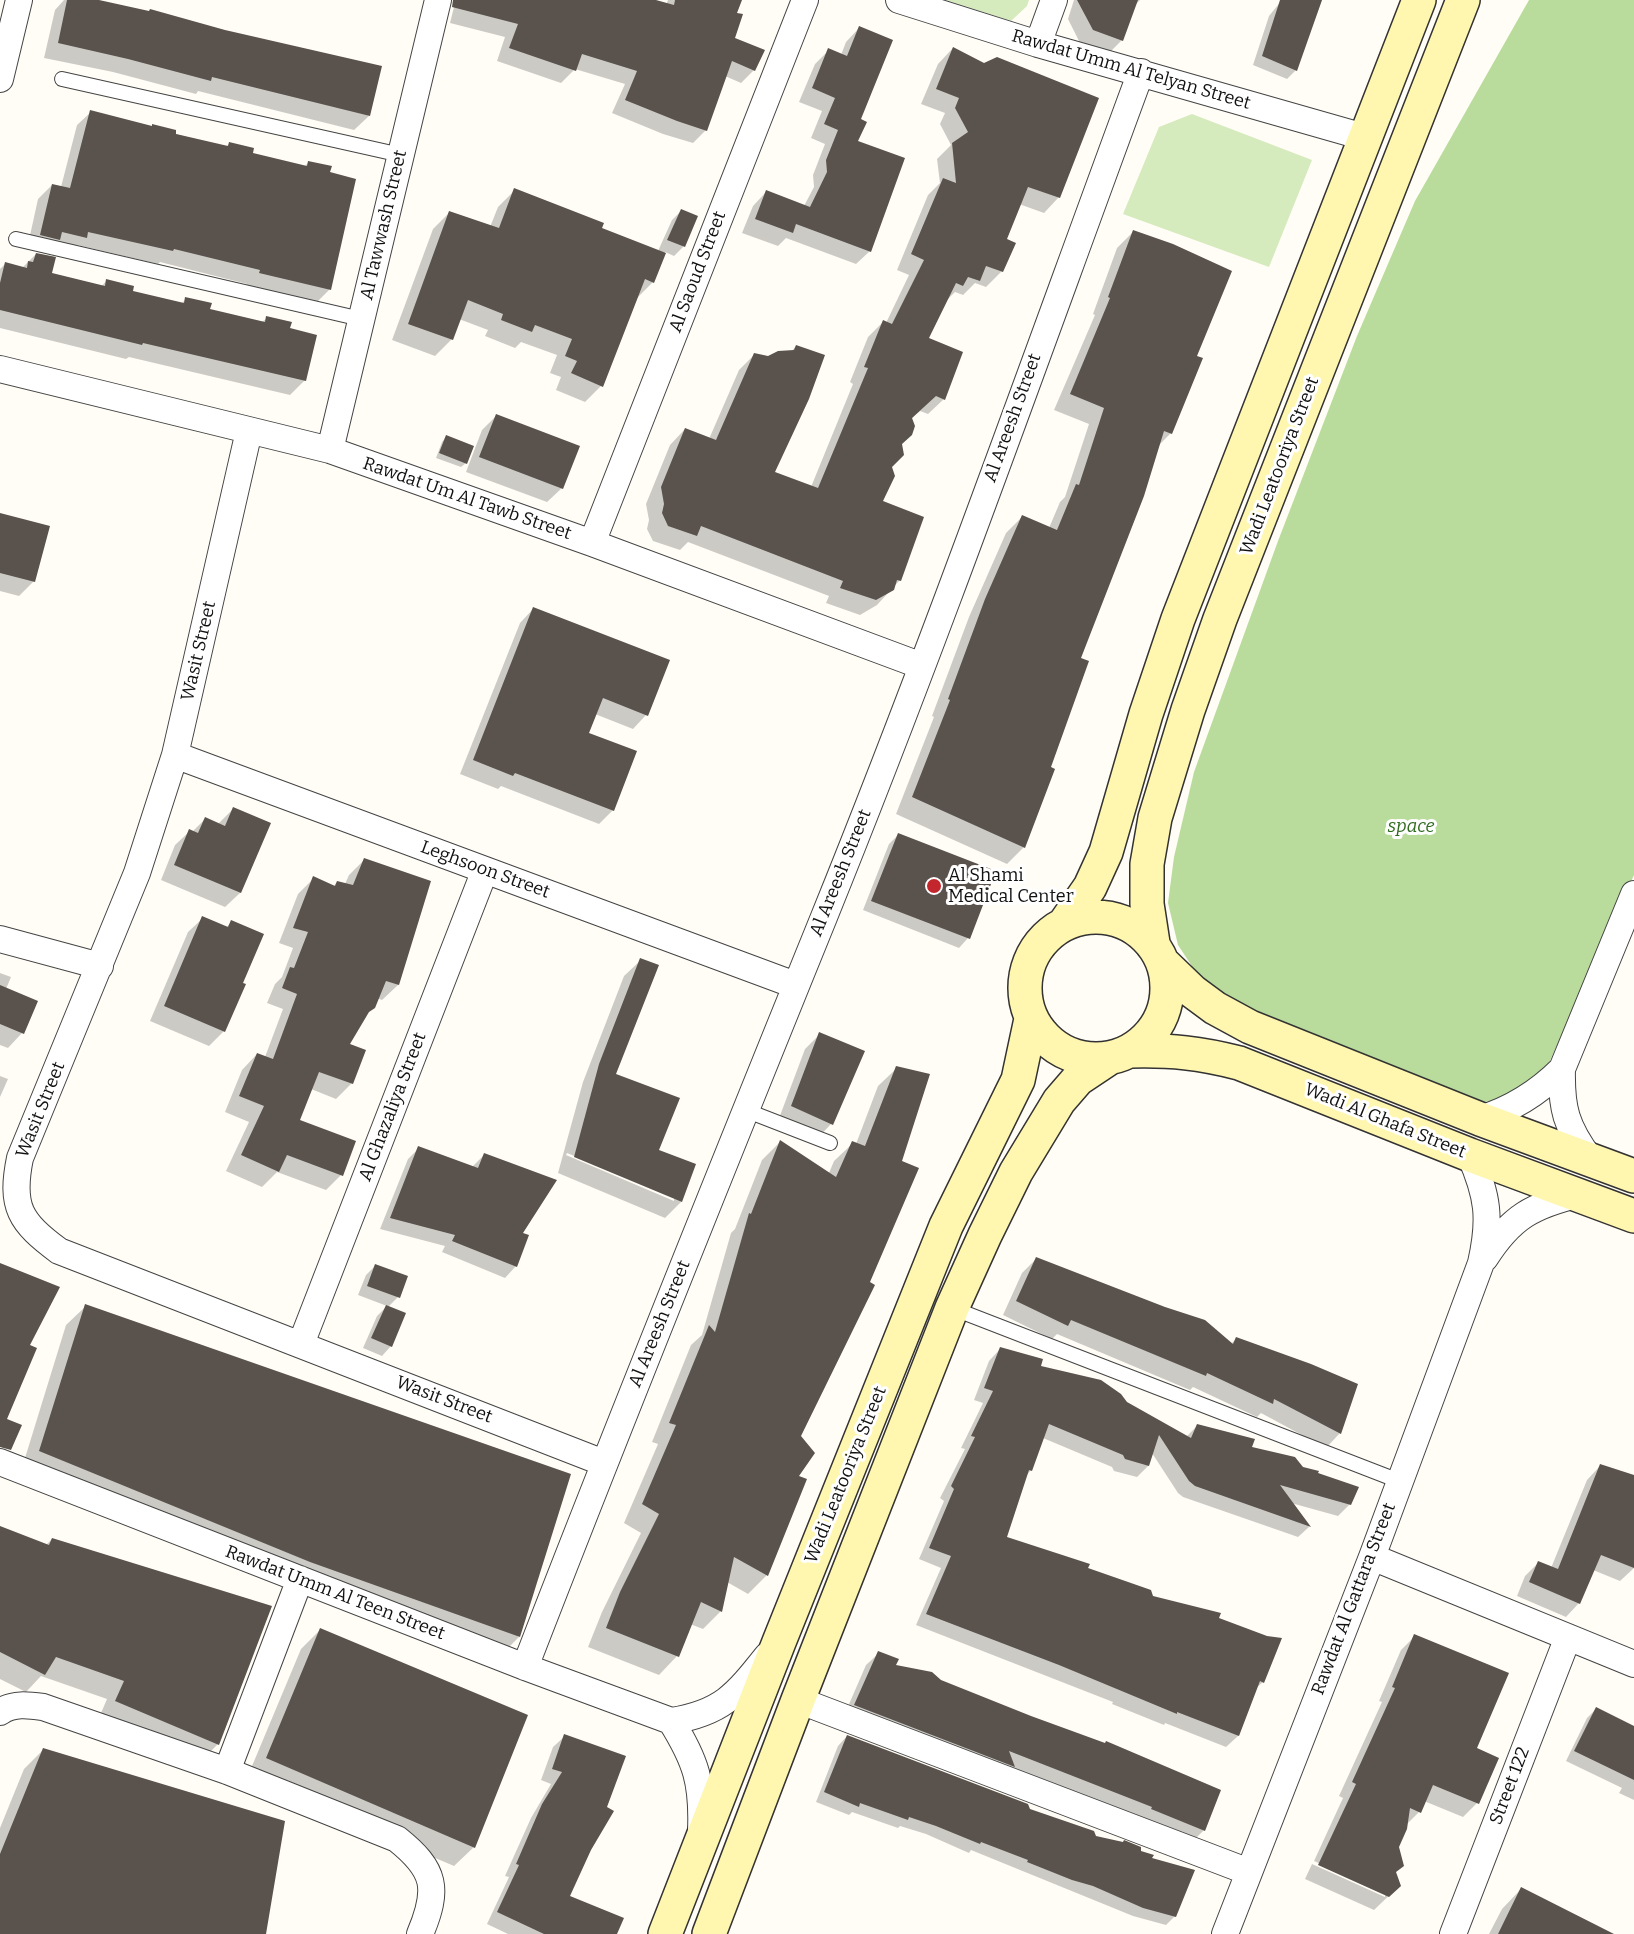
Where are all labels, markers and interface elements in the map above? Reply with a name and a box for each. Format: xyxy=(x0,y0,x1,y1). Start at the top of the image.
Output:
street label: Rawdat Umm Al Telyan Street xyxy=(1009,26,1253,114)
street label: Al Tawwash Street xyxy=(356,148,412,302)
street label: Al Saoud Street xyxy=(665,208,731,336)
street label: Al Areesh Street xyxy=(980,351,1046,485)
street label: Wadi Leatooriya Street xyxy=(1236,374,1324,558)
street label: Rawdat Um Al Tawb Street xyxy=(360,453,574,545)
street label: Wasit Street xyxy=(177,599,221,703)
street label: Al Areesh Street xyxy=(806,806,876,940)
park label: space xyxy=(1387,816,1435,838)
street label: Leghsoon Street xyxy=(418,837,552,903)
place label: Al Shami Medical Center xyxy=(948,865,1074,908)
marker: Al Shami Medical Center xyxy=(925,877,943,895)
street label: Al Ghazaliya Street xyxy=(355,1030,431,1184)
street label: Wasit Street xyxy=(12,1059,70,1161)
street label: Wadi Al Ghafa Street xyxy=(1301,1079,1469,1163)
street label: Al Areesh Street xyxy=(625,1257,695,1391)
street label: Wasit Street xyxy=(393,1372,495,1428)
street label: Wadi Leatooriya Street xyxy=(801,1383,891,1567)
street label: Rawdat Al Gattara Street xyxy=(1307,1500,1401,1698)
street label: Rawdat Umm Al Teen Street xyxy=(222,1541,448,1645)
street label: Street 122 xyxy=(1485,1744,1535,1828)

